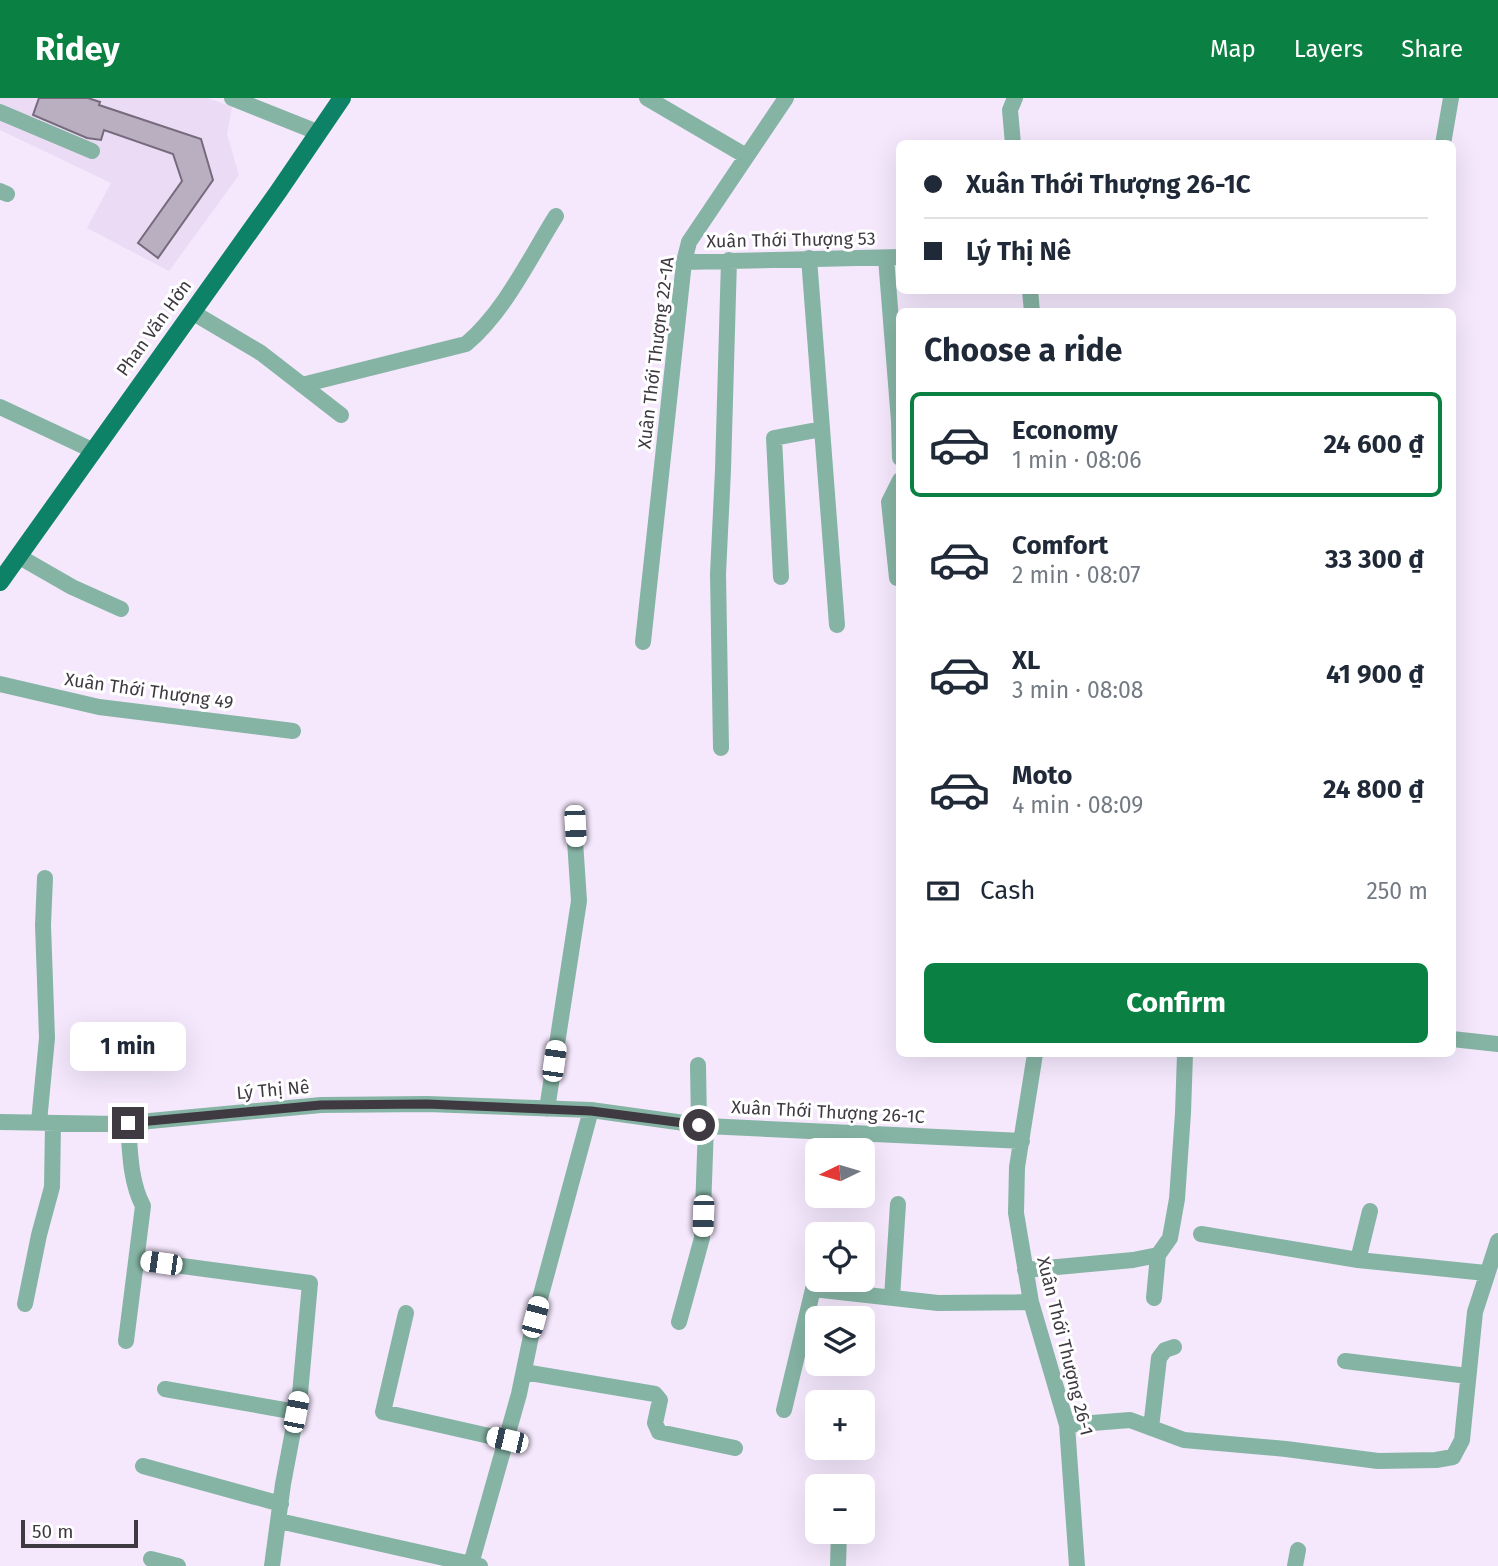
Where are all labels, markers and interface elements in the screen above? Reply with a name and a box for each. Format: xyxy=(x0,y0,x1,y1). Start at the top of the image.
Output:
text: Ridey xyxy=(35,29,120,69)
text: Map xyxy=(1210,35,1256,63)
text: Layers xyxy=(1294,35,1363,63)
text: Share xyxy=(1401,35,1463,63)
text: Xuân Thới Thượng 26-1C xyxy=(966,169,1251,200)
street label: Xuân Thới Thượng 53 xyxy=(706,228,876,252)
text: Lý Thị Nê xyxy=(966,236,1071,267)
street label: Xuân Thới Thượng 22-1A xyxy=(633,255,679,450)
street label: Phan Văn Hớn xyxy=(112,276,196,380)
text: Choose a ride xyxy=(924,331,1122,369)
icon: car xyxy=(928,413,991,476)
text: Economy xyxy=(1012,415,1118,446)
text: 24 600 ₫ xyxy=(1323,429,1424,460)
text: 1 min · 08:06 xyxy=(1012,446,1142,474)
icon: car xyxy=(928,528,991,591)
text: Comfort xyxy=(1012,530,1108,561)
text: 33 300 ₫ xyxy=(1325,544,1424,575)
text: 2 min · 08:07 xyxy=(1012,561,1140,589)
icon: car xyxy=(928,643,991,706)
text: XL xyxy=(1012,645,1040,676)
text: 41 900 ₫ xyxy=(1326,659,1424,690)
street label: Xuân Thới Thượng 49 xyxy=(63,668,235,714)
text: 3 min · 08:08 xyxy=(1012,676,1144,704)
icon: car xyxy=(928,758,991,821)
text: Moto xyxy=(1012,760,1072,791)
text: 24 800 ₫ xyxy=(1323,774,1424,805)
text: 4 min · 08:09 xyxy=(1012,791,1143,819)
car xyxy=(564,804,587,848)
icon: cash xyxy=(924,872,962,910)
text: Cash xyxy=(980,875,1036,906)
text: 250 m xyxy=(1366,877,1428,905)
button: Confirm xyxy=(924,963,1428,1043)
callout: 1 min xyxy=(70,1021,186,1070)
text: 1 min xyxy=(100,1032,156,1060)
car xyxy=(541,1039,568,1083)
street label: Lý Thị Nê xyxy=(236,1076,310,1104)
street label: Xuân Thới Thượng 26-1C xyxy=(731,1096,925,1128)
route end xyxy=(112,1107,144,1139)
route start xyxy=(683,1109,715,1141)
north arrow xyxy=(805,1138,875,1208)
map controls xyxy=(805,1138,875,1544)
car xyxy=(692,1195,715,1237)
button: locate xyxy=(805,1222,875,1292)
car xyxy=(139,1250,184,1276)
street label: Xuân Thới Thượng 26-1 xyxy=(1032,1254,1098,1438)
car xyxy=(520,1294,551,1340)
button: layers xyxy=(805,1306,875,1376)
car xyxy=(282,1389,311,1435)
button: + xyxy=(805,1390,875,1460)
car xyxy=(485,1425,530,1455)
button: − xyxy=(805,1474,875,1544)
scale bar xyxy=(21,1517,138,1549)
text: 50 m xyxy=(32,1520,73,1543)

